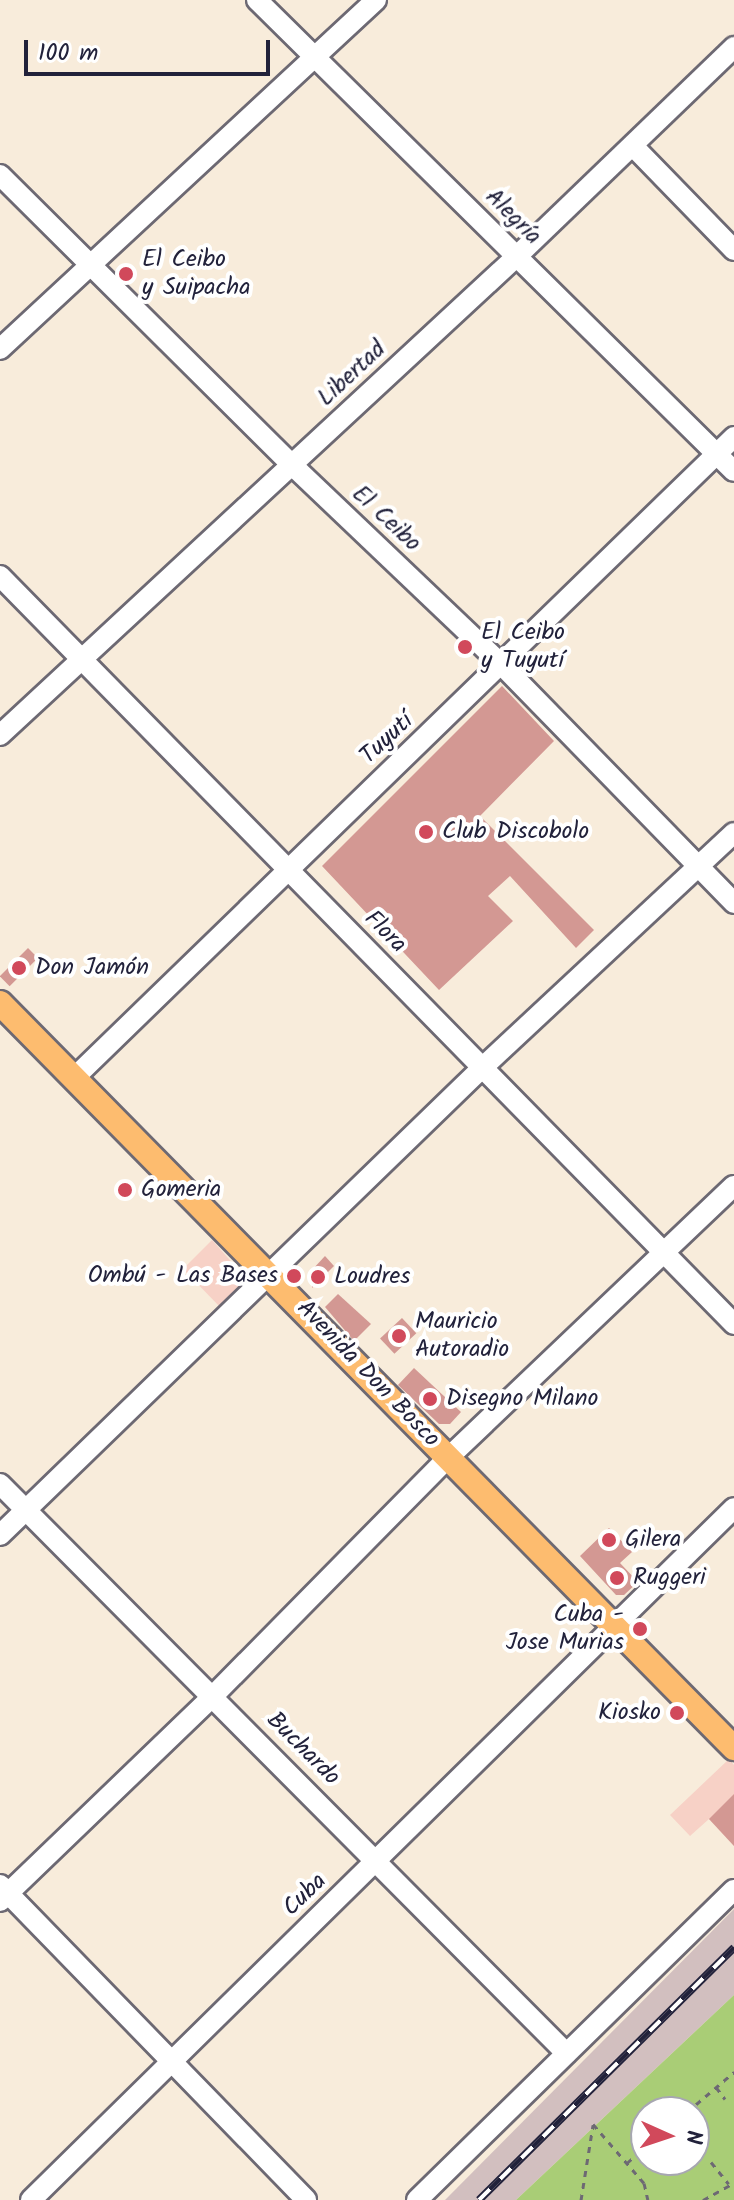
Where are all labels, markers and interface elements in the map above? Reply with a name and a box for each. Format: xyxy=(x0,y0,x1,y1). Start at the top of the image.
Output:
scale bar xyxy=(28,24,274,74)
text: 100 m xyxy=(38,34,98,73)
street label: Alegría xyxy=(479,183,547,251)
place label: El Ceibo y Suipacha xyxy=(142,246,250,302)
marker: El Ceibo y Suipacha xyxy=(117,265,135,283)
street label: Libertad xyxy=(312,335,392,413)
street label: El Ceibo xyxy=(345,480,427,558)
place label: El Ceibo y Tuyutí xyxy=(481,619,565,675)
marker: El Ceibo y Tuyutí xyxy=(456,638,474,656)
street label: Tuyutí xyxy=(354,707,420,771)
place label: Club Discobolo xyxy=(442,818,589,846)
marker: Club Discobolo xyxy=(417,823,435,841)
street label: Flora xyxy=(358,905,412,959)
place label: Don Jamón xyxy=(35,954,149,982)
marker: Don Jamón xyxy=(10,959,28,977)
place label: Gomeria xyxy=(141,1176,221,1204)
marker: Gomeria xyxy=(116,1181,134,1199)
place label: Ombú - Las Bases xyxy=(88,1262,278,1290)
place label: Loudres xyxy=(334,1263,410,1291)
marker: Ombú - Las Bases xyxy=(285,1267,303,1285)
marker: Loudres xyxy=(309,1268,327,1286)
street label: Avenida Don Bosco xyxy=(290,1294,446,1454)
place label: Mauricio Autoradio xyxy=(415,1308,509,1364)
marker: Mauricio Autoradio xyxy=(390,1327,408,1345)
place label: Disegno Milano xyxy=(446,1385,598,1413)
marker: Disegno Milano xyxy=(421,1390,439,1408)
place label: Gilera xyxy=(625,1526,681,1554)
marker: Gilera xyxy=(600,1531,618,1549)
place label: Ruggeri xyxy=(633,1564,706,1592)
marker: Ruggeri xyxy=(608,1569,626,1587)
place label: Cuba - Jose Murias xyxy=(506,1601,624,1657)
marker: Cuba - Jose Murias xyxy=(631,1620,649,1638)
place label: Kiosko xyxy=(598,1699,661,1727)
marker: Kiosko xyxy=(668,1704,686,1722)
street label: Buchardo xyxy=(260,1706,346,1792)
street label: Cuba xyxy=(277,1867,333,1923)
north arrow xyxy=(630,2096,710,2176)
text: N xyxy=(675,2129,710,2145)

